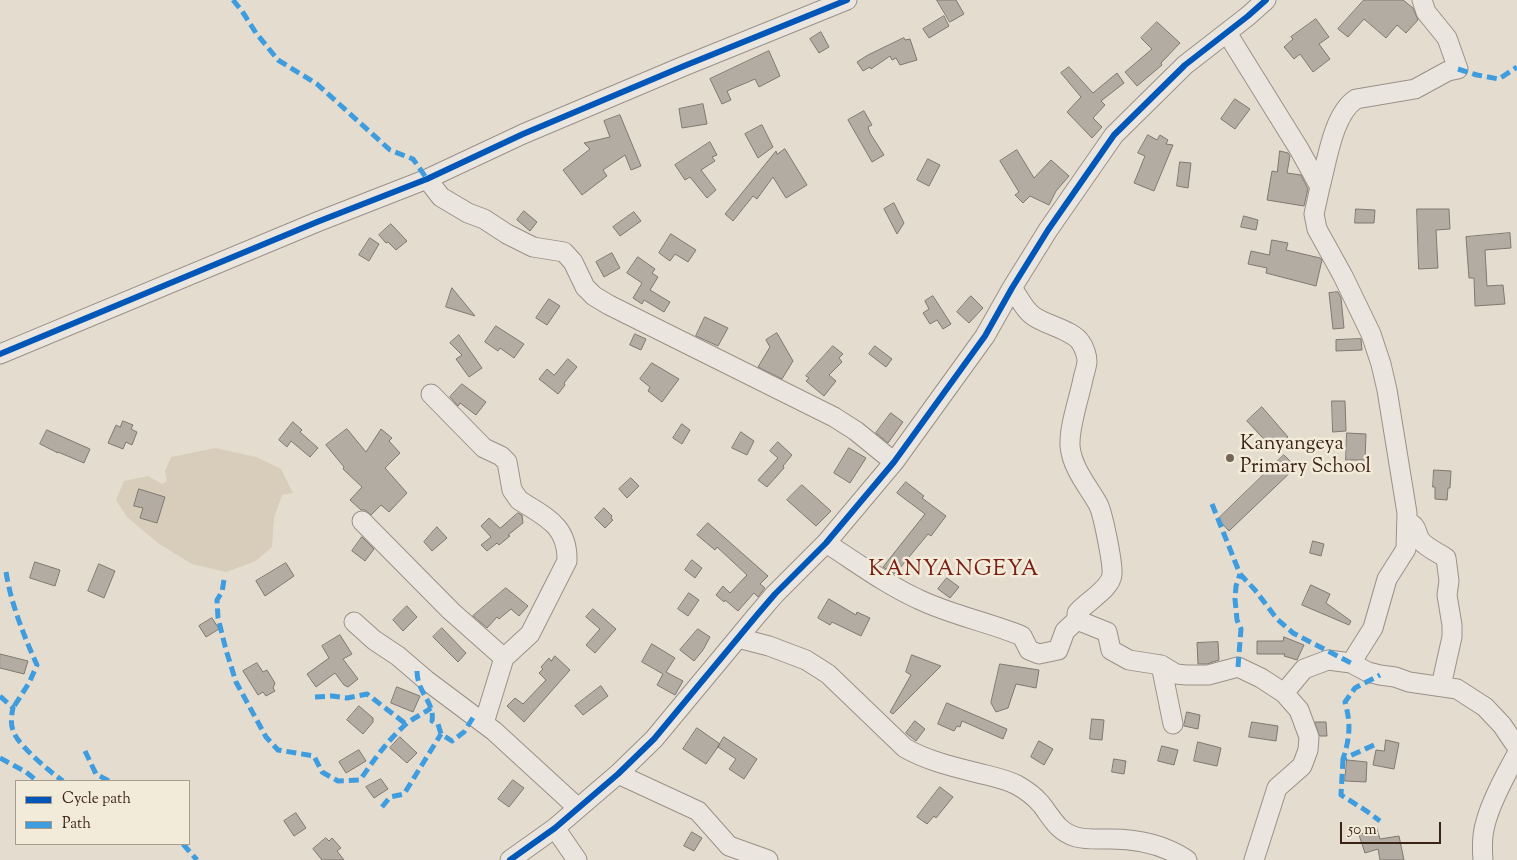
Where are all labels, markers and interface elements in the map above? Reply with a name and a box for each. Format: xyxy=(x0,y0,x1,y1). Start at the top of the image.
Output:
place label: Kanyangeya Primary School xyxy=(1240,434,1371,481)
marker: Kanyangeya Primary School xyxy=(1224,452,1236,464)
district label: KANYANGEYA xyxy=(867,558,1041,584)
legend xyxy=(15,780,190,845)
text: Cycle path xyxy=(62,789,131,810)
scale bar xyxy=(1342,812,1443,844)
text: Path xyxy=(62,814,91,835)
text: 50 m xyxy=(1348,820,1377,841)

